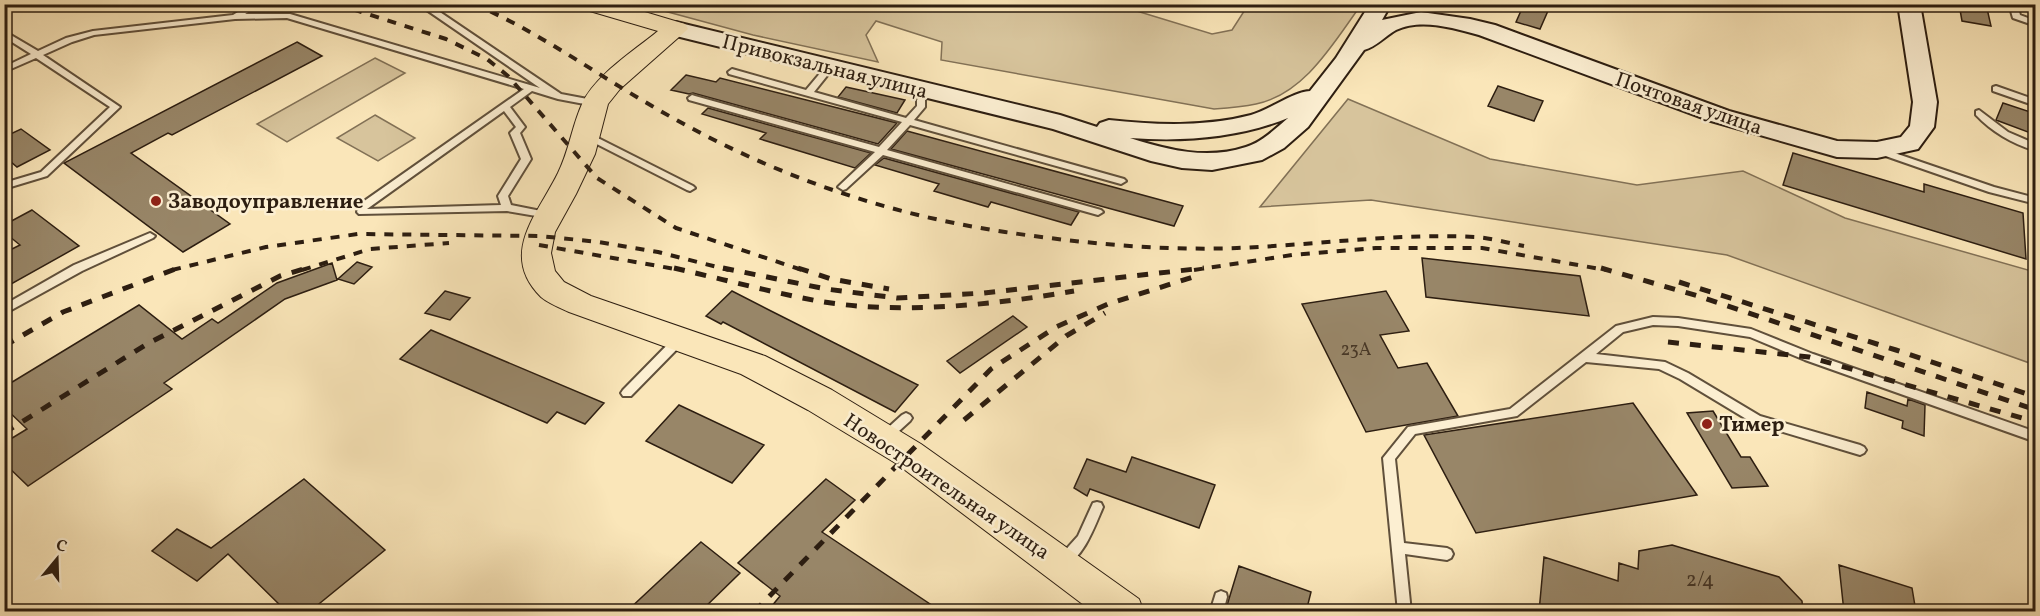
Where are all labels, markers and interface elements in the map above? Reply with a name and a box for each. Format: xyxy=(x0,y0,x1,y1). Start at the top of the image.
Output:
street label: Привокзальная улица xyxy=(719,28,930,107)
street label: Почтовая улица xyxy=(1611,66,1766,143)
place label: Заводоуправление xyxy=(168,188,363,217)
marker: Заводоуправление xyxy=(149,194,163,208)
house number: 23А xyxy=(1340,338,1372,363)
street label: Новостроительная улица xyxy=(837,407,1055,567)
place label: Тимер xyxy=(1719,411,1785,440)
marker: Тимер xyxy=(1700,417,1714,431)
north arrow xyxy=(27,529,87,589)
text: С xyxy=(53,535,70,559)
house number: 2/4 xyxy=(1686,566,1714,595)

